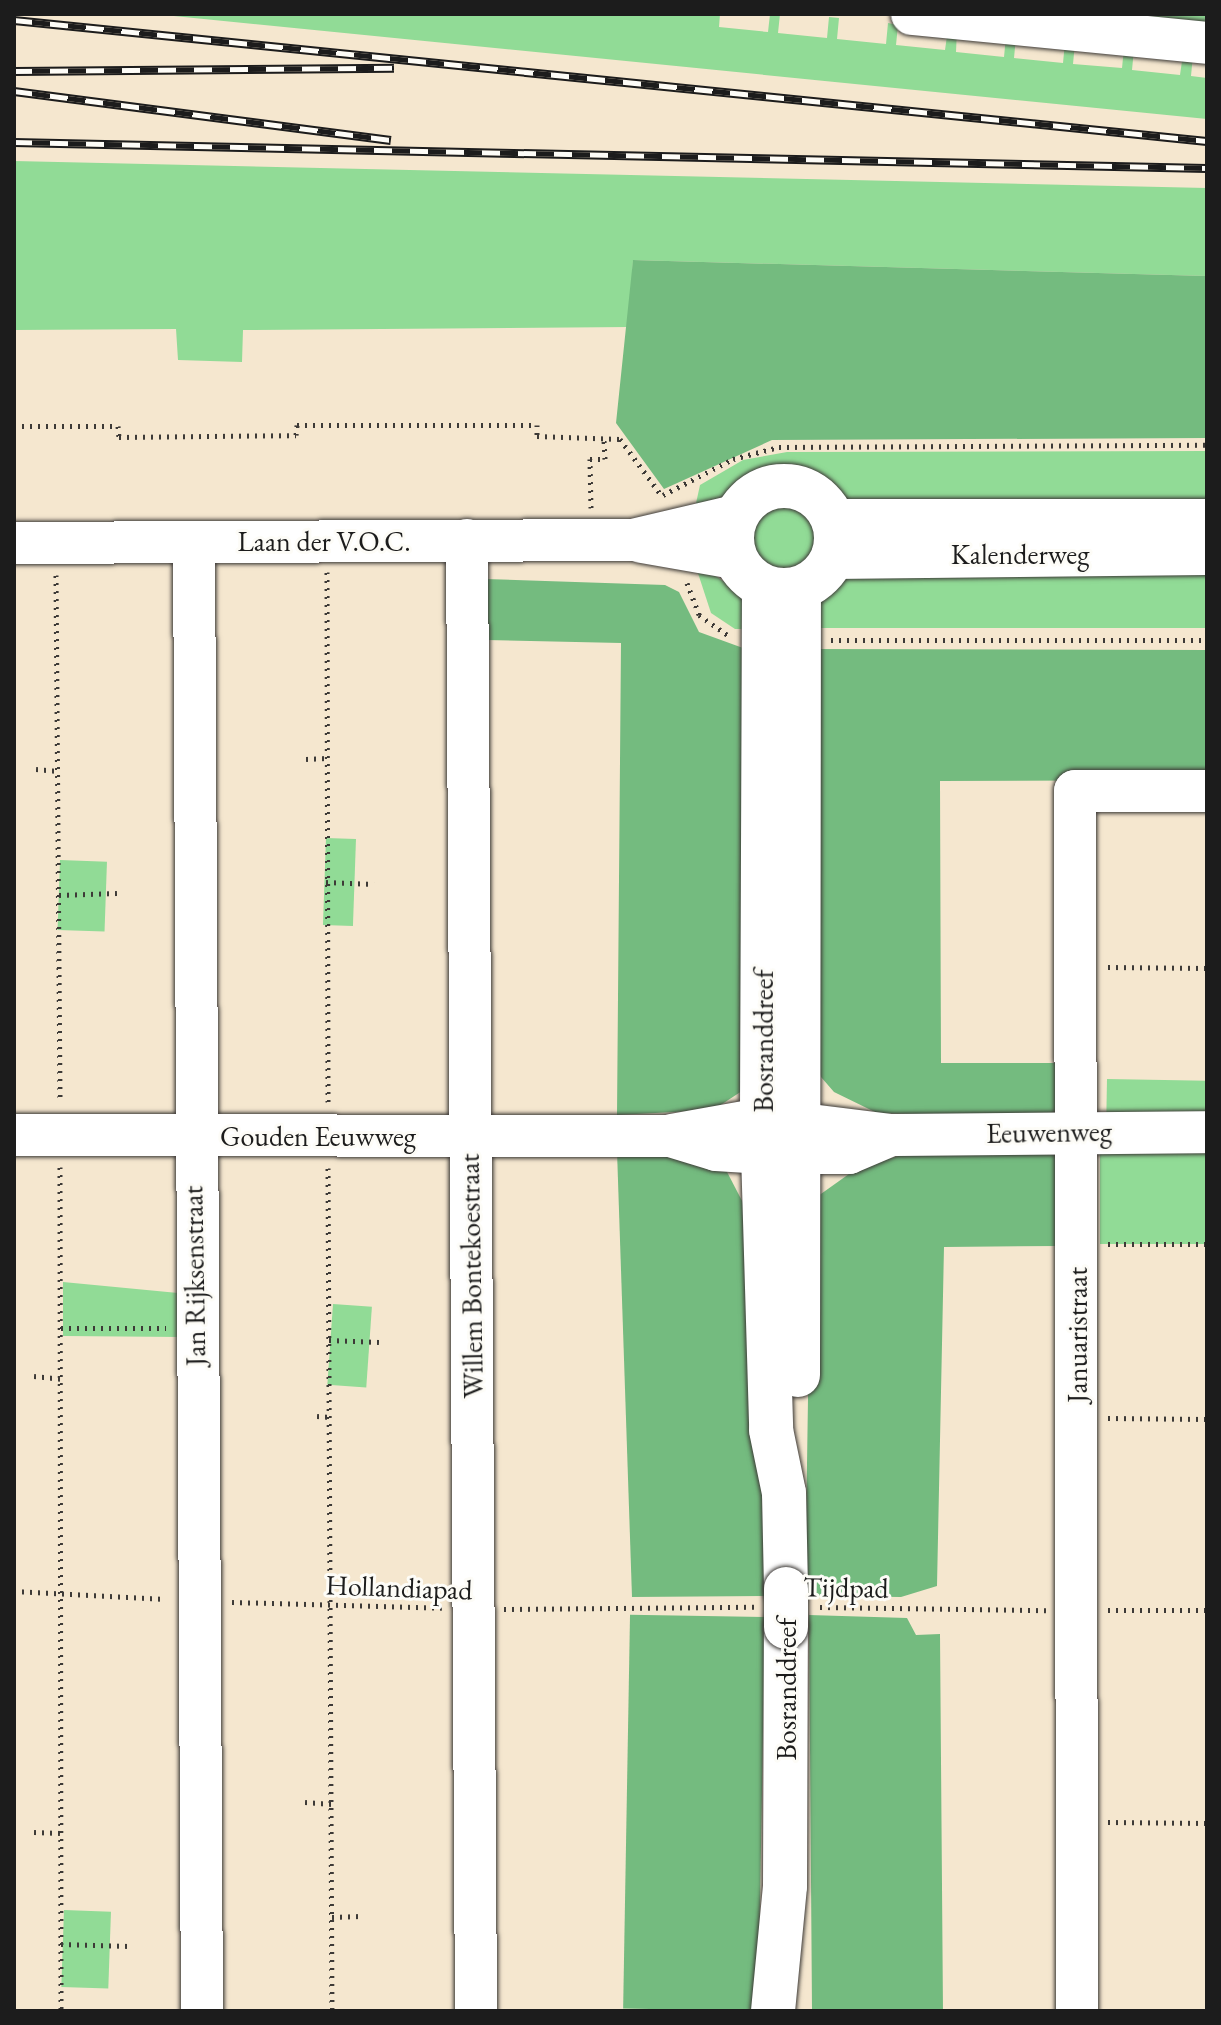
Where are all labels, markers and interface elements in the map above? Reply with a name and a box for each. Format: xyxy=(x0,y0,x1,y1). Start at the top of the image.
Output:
street label: Laan der V.O.C. xyxy=(237,524,411,558)
street label: Kalenderweg xyxy=(951,537,1089,571)
street label: Bosranddreef xyxy=(746,970,780,1112)
street label: Eeuwenweg xyxy=(986,1114,1112,1150)
street label: Gouden Eeuwweg xyxy=(220,1119,416,1153)
street label: Willem Bontekoestraat xyxy=(452,1153,490,1399)
street label: Jan Rijksenstraat xyxy=(176,1186,212,1366)
street label: Januaristraat xyxy=(1060,1267,1094,1403)
street label: Hollandiapad xyxy=(325,1568,473,1606)
street label: Tijdpad xyxy=(803,1569,889,1605)
street label: Bosranddreef xyxy=(769,1618,803,1760)

